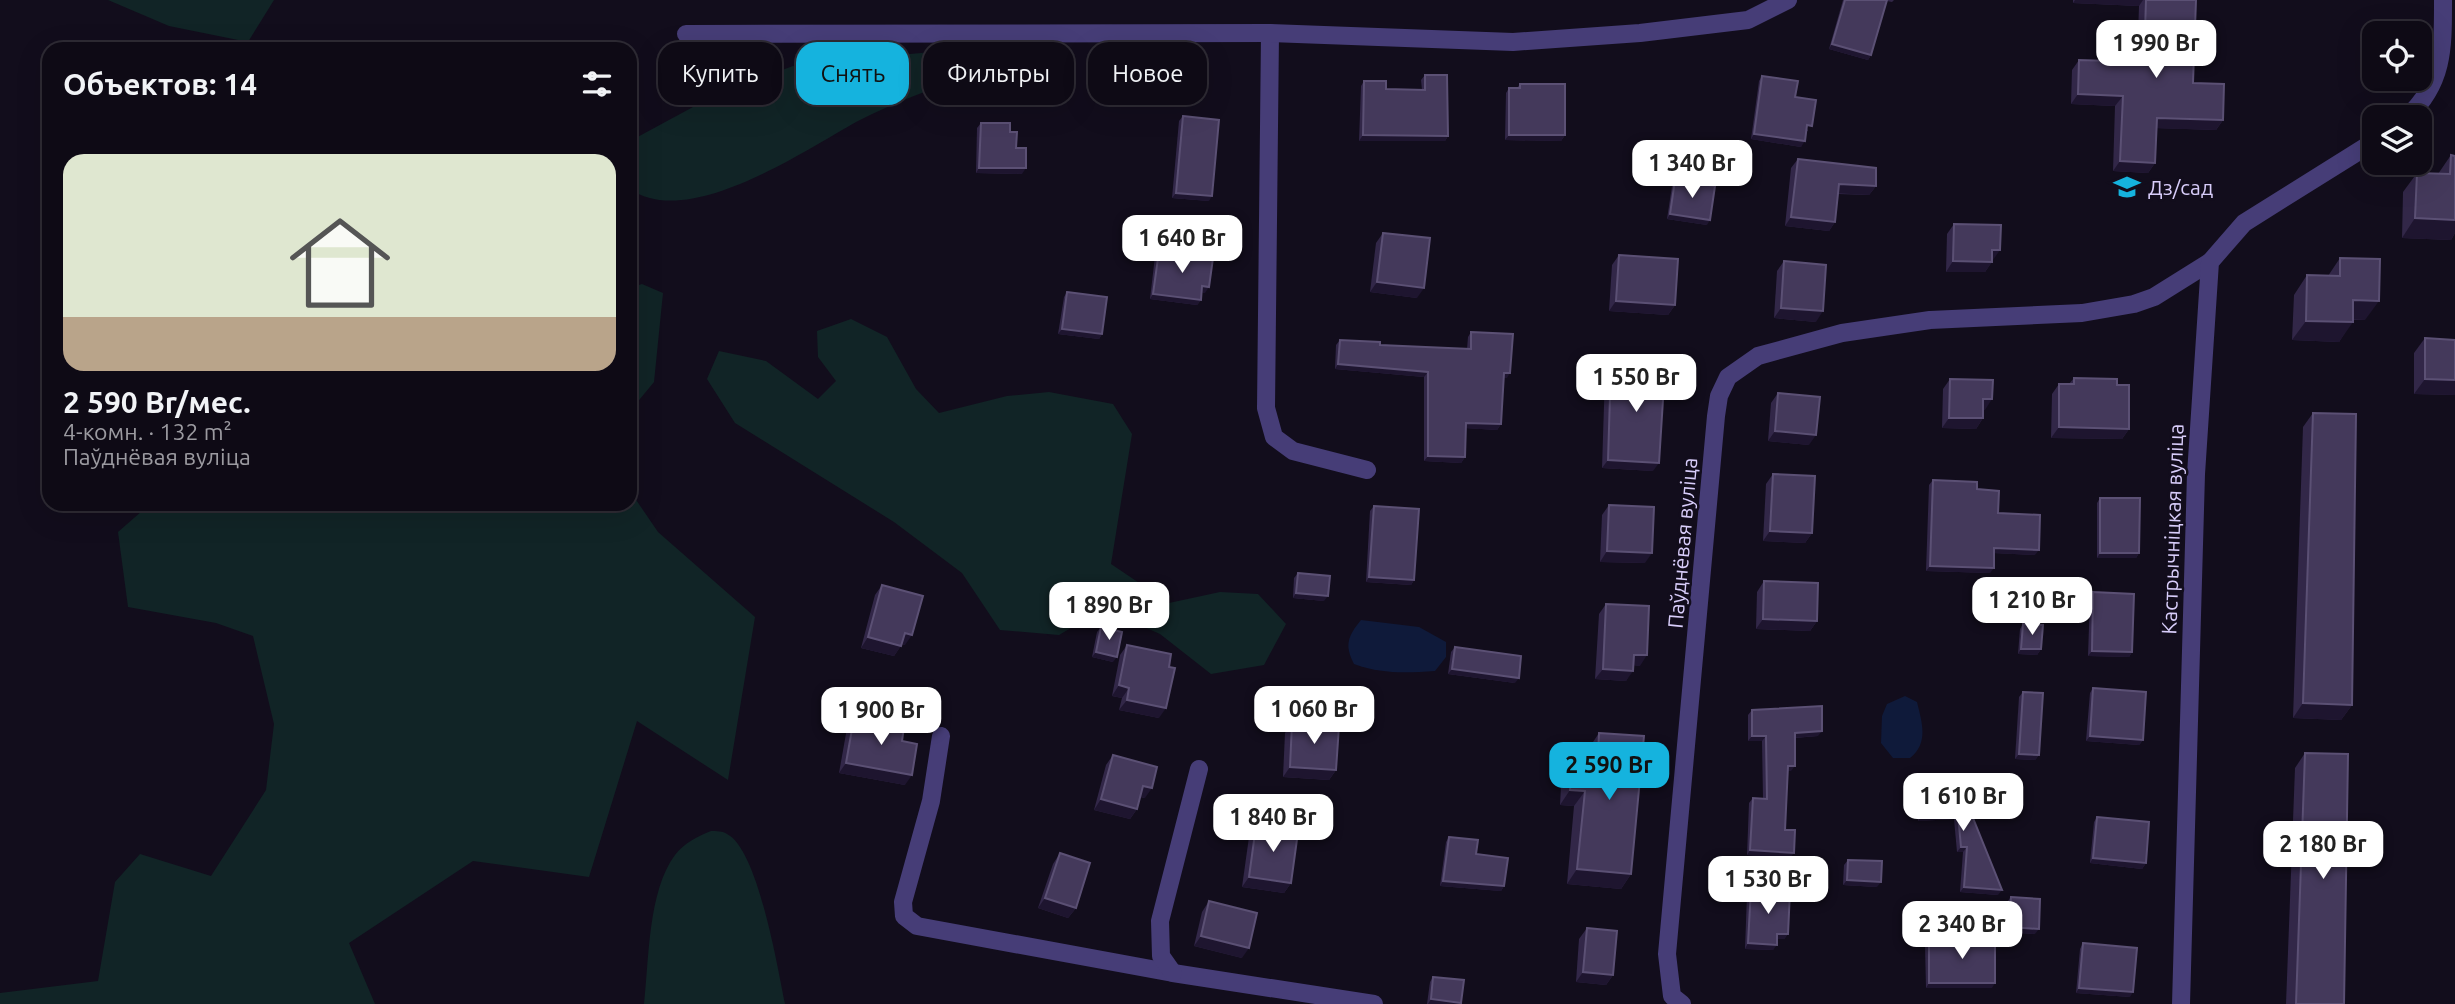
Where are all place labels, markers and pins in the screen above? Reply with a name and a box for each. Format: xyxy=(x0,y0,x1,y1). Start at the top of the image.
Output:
pin: 1 990 Br xyxy=(2084,20,2228,80)
pin: 1 340 Br xyxy=(1620,140,1764,200)
school or university icon: Дз/сад xyxy=(2112,172,2142,202)
place label: Дз/сад xyxy=(2148,175,2213,199)
pin: 1 640 Br xyxy=(1110,216,1254,275)
pin: 1 550 Br xyxy=(1564,354,1708,414)
pin: 1 210 Br xyxy=(1960,578,2104,637)
pin: 1 890 Br xyxy=(1037,582,1181,642)
pin: 1 060 Br xyxy=(1242,686,1386,746)
pin: 1 900 Br xyxy=(809,688,953,747)
pin: 2 590 Br xyxy=(1537,742,1681,802)
pin: 1 610 Br xyxy=(1891,774,2035,833)
pin: 1 840 Br xyxy=(1201,794,1345,854)
pin: 2 180 Br xyxy=(2251,822,2395,881)
pin: 1 530 Br xyxy=(1696,856,1840,916)
pin: 2 340 Br xyxy=(1890,902,2034,961)

